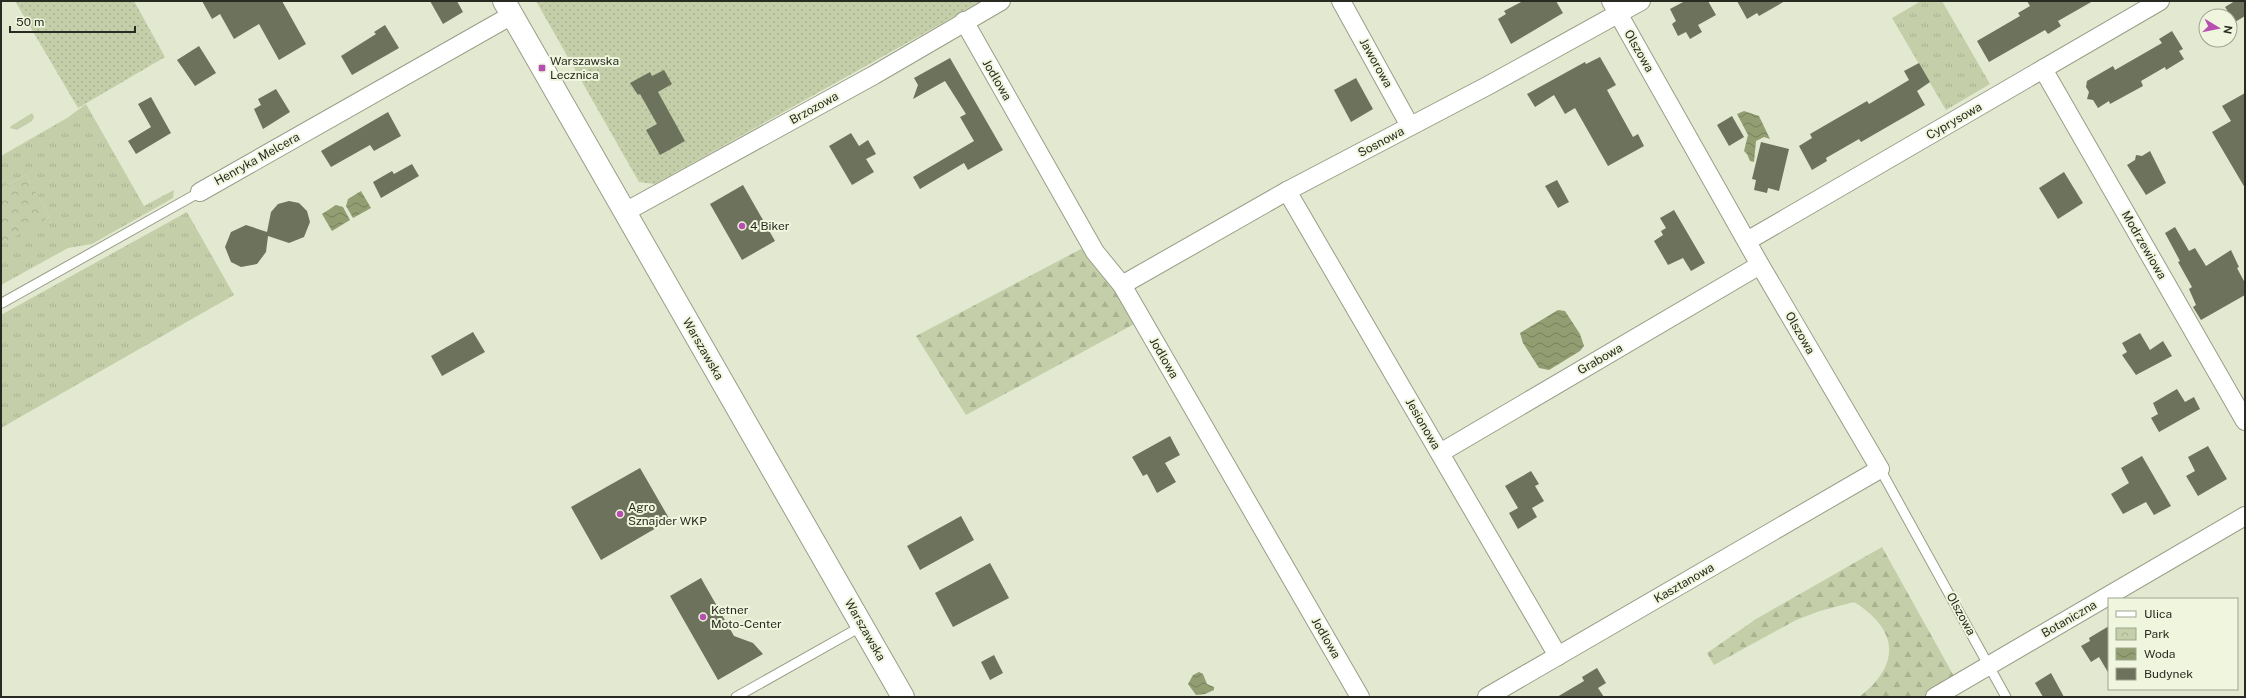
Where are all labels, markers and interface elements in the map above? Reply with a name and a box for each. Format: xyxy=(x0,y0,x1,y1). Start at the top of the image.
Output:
scale bar xyxy=(10,8,135,34)
north arrow xyxy=(2198,8,2238,48)
text: 50 m xyxy=(16,15,44,29)
text: N xyxy=(2221,24,2235,35)
street label: Olszowa xyxy=(1621,27,1657,75)
street label: Jaworowa xyxy=(1357,36,1395,90)
place label: Warszawska Lecznica xyxy=(550,54,619,82)
street label: Jodłowa xyxy=(980,57,1014,103)
marker: Warszawska Lecznica xyxy=(537,63,547,73)
street label: Brzozowa xyxy=(787,89,841,127)
street label: Cyprysowa xyxy=(1924,100,1984,142)
street label: Sosnowa xyxy=(1355,124,1407,160)
street label: Henryka Melcera xyxy=(212,130,302,188)
street label: Modrzewiowa xyxy=(2119,208,2169,282)
place label: 4 Biker xyxy=(750,219,790,233)
marker: 4 Biker xyxy=(737,221,747,231)
street label: Olszowa xyxy=(1782,309,1818,357)
street label: Warszawska xyxy=(680,316,726,382)
street label: Jodłowa xyxy=(1147,335,1181,381)
street label: Grabowa xyxy=(1575,341,1625,377)
street label: Jesionowa xyxy=(1403,396,1443,452)
place label: Agro Sznajder WKP xyxy=(628,500,707,528)
marker: Agro Sznajder WKP xyxy=(615,509,625,519)
street label: Kasztanowa xyxy=(1651,560,1717,606)
street label: Olszowa xyxy=(1944,590,1978,638)
street label: Warszawska xyxy=(842,597,888,663)
street label: Botaniczna xyxy=(2039,598,2099,640)
legend xyxy=(2108,598,2238,690)
place label: Ketner Moto-Center xyxy=(711,603,782,631)
text: Ulica xyxy=(2144,607,2172,621)
marker: Ketner Moto-Center xyxy=(698,612,708,622)
street label: Jodłowa xyxy=(1309,615,1343,661)
text: Park xyxy=(2144,627,2170,641)
text: Woda xyxy=(2144,647,2175,661)
text: Budynek xyxy=(2144,667,2193,681)

